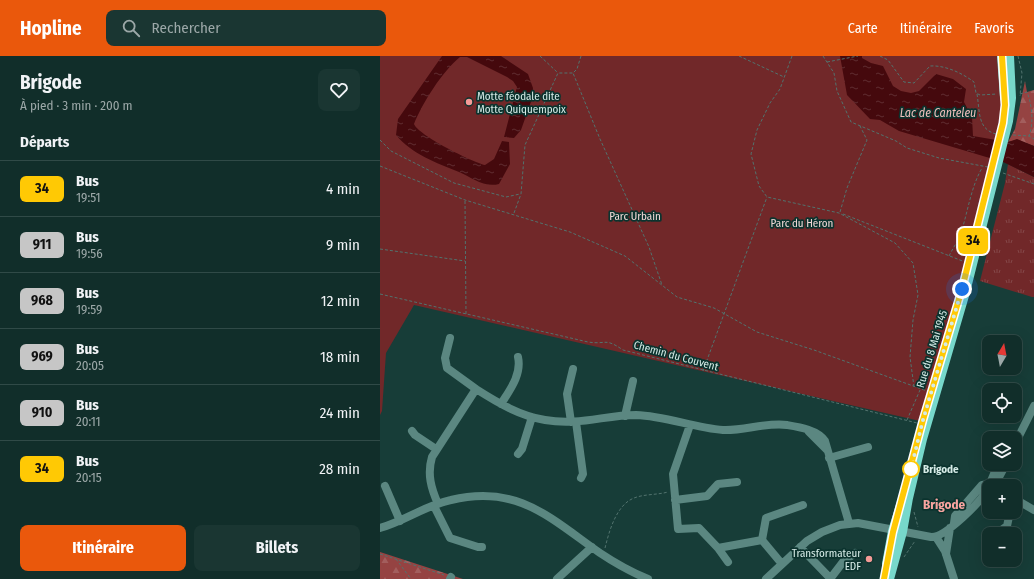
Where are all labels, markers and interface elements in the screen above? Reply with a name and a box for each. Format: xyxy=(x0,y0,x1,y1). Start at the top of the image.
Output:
search box xyxy=(106,10,386,46)
text: Hopline xyxy=(20,17,82,40)
icon: search xyxy=(120,17,142,39)
text: Rechercher xyxy=(152,19,221,37)
text: Carte xyxy=(848,20,878,37)
text: Itinéraire xyxy=(900,20,952,37)
text: Favoris xyxy=(974,20,1014,37)
button: heart xyxy=(318,69,360,111)
text: Brigode xyxy=(20,71,82,94)
place label: Motte féodale dite Motte Quiquempoix xyxy=(477,90,566,116)
marker: Motte féodale dite Motte Quiquempoix xyxy=(464,97,474,107)
text: À pied · 3 min · 200 m xyxy=(20,98,133,113)
water label: Lac de Canteleu xyxy=(900,106,976,120)
text: Départs xyxy=(20,133,69,151)
text: Bus xyxy=(76,172,99,190)
text: 34 xyxy=(35,180,49,197)
text: 4 min xyxy=(326,180,360,198)
text: 19:51 xyxy=(76,190,101,205)
park label: Parc Urbain xyxy=(609,210,661,223)
park label: Parc du Héron xyxy=(771,217,833,230)
text: Bus xyxy=(76,228,99,246)
line badge: 34 xyxy=(955,228,991,254)
text: 34 xyxy=(966,232,980,249)
text: 911 xyxy=(33,236,51,253)
text: 9 min xyxy=(326,236,360,254)
text: 19:56 xyxy=(76,246,103,261)
your location xyxy=(952,279,972,299)
text: Bus xyxy=(76,284,99,302)
text: 968 xyxy=(31,292,53,309)
text: 12 min xyxy=(321,292,360,310)
text: 19:59 xyxy=(76,302,102,317)
street label: Rue du 8 Mai 1945 xyxy=(914,309,950,389)
north arrow xyxy=(982,335,1022,375)
map controls xyxy=(982,335,1022,567)
street label: Chemin du Couvent xyxy=(632,338,720,374)
text: Bus xyxy=(76,340,99,358)
text: 969 xyxy=(31,348,53,365)
text: 18 min xyxy=(320,348,360,366)
text: 20:05 xyxy=(76,358,104,373)
button: locate xyxy=(982,383,1022,423)
text: Bus xyxy=(76,396,99,414)
text: 910 xyxy=(32,404,52,421)
text: 24 min xyxy=(320,404,360,422)
text: 20:11 xyxy=(76,414,101,429)
button: layers xyxy=(982,431,1022,471)
text: Bus xyxy=(76,452,99,470)
text: 34 xyxy=(35,460,49,477)
text: 28 min xyxy=(319,460,360,478)
marker: Brigode xyxy=(902,460,920,478)
place label: Brigode xyxy=(923,463,959,476)
text: 20:15 xyxy=(76,470,102,485)
button: + xyxy=(982,479,1022,519)
district label: Brigode xyxy=(923,497,966,512)
button: Itinéraire xyxy=(20,525,186,571)
button: Billets xyxy=(194,525,360,571)
button: − xyxy=(982,527,1022,567)
place label: Transformateur EDF xyxy=(792,547,861,573)
marker: Transformateur EDF xyxy=(864,554,874,564)

